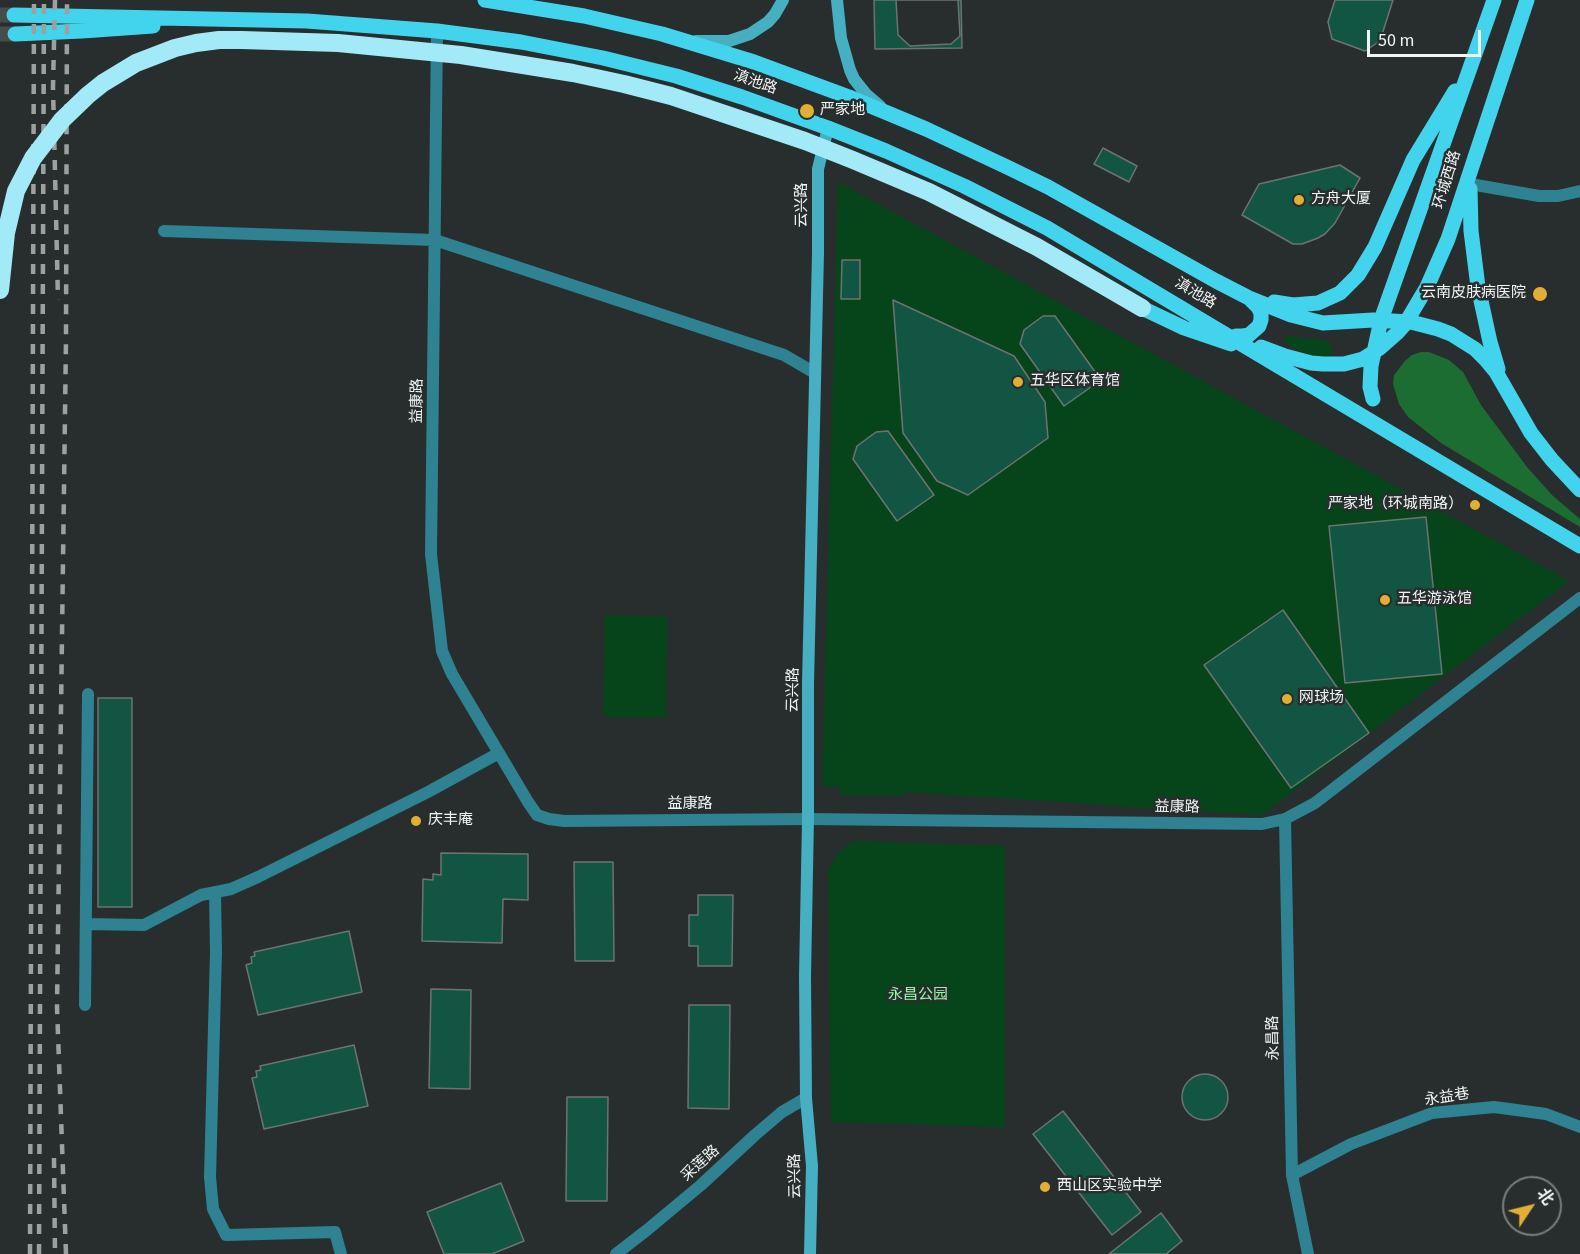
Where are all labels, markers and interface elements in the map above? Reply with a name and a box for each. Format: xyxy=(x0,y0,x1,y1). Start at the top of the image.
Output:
scale bar xyxy=(1370,18,1484,56)
text: 50 m xyxy=(1378,28,1414,53)
street label: 滇池路 xyxy=(731,67,779,99)
marker: 严家地 xyxy=(798,102,816,120)
place label: 严家地 xyxy=(820,102,865,120)
street label: 环城西路 xyxy=(1431,149,1465,211)
street label: 云兴路 xyxy=(794,183,812,227)
place label: 方舟大厦 xyxy=(1311,191,1371,209)
marker: 方舟大厦 xyxy=(1292,193,1306,207)
street label: 滇池路 xyxy=(1171,275,1219,313)
place label: 云南皮肤病医院 xyxy=(1421,285,1526,303)
marker: 云南皮肤病医院 xyxy=(1531,285,1549,303)
place label: 五华区体育馆 xyxy=(1030,373,1120,391)
marker: 五华区体育馆 xyxy=(1011,375,1025,389)
street label: 益康路 xyxy=(409,378,427,424)
place label: 严家地（环城南路） xyxy=(1328,496,1463,514)
marker: 严家地（环城南路） xyxy=(1468,498,1482,512)
place label: 五华游泳馆 xyxy=(1397,591,1472,609)
marker: 五华游泳馆 xyxy=(1378,593,1392,607)
street label: 云兴路 xyxy=(785,667,803,713)
place label: 网球场 xyxy=(1299,690,1344,708)
marker: 网球场 xyxy=(1280,692,1294,706)
street label: 益康路 xyxy=(668,796,712,814)
street label: 益康路 xyxy=(1154,799,1200,817)
place label: 庆丰庵 xyxy=(428,812,473,830)
marker: 庆丰庵 xyxy=(409,814,423,828)
park label: 永昌公园 xyxy=(888,987,948,1005)
street label: 永昌路 xyxy=(1265,1015,1283,1061)
street label: 永益巷 xyxy=(1423,1086,1471,1110)
street label: 采莲路 xyxy=(678,1142,724,1186)
street label: 云兴路 xyxy=(787,1153,805,1199)
north arrow xyxy=(1502,1176,1562,1236)
place label: 西山区实验中学 xyxy=(1057,1178,1162,1196)
marker: 西山区实验中学 xyxy=(1038,1180,1052,1194)
text: 北 xyxy=(1531,1184,1559,1210)

